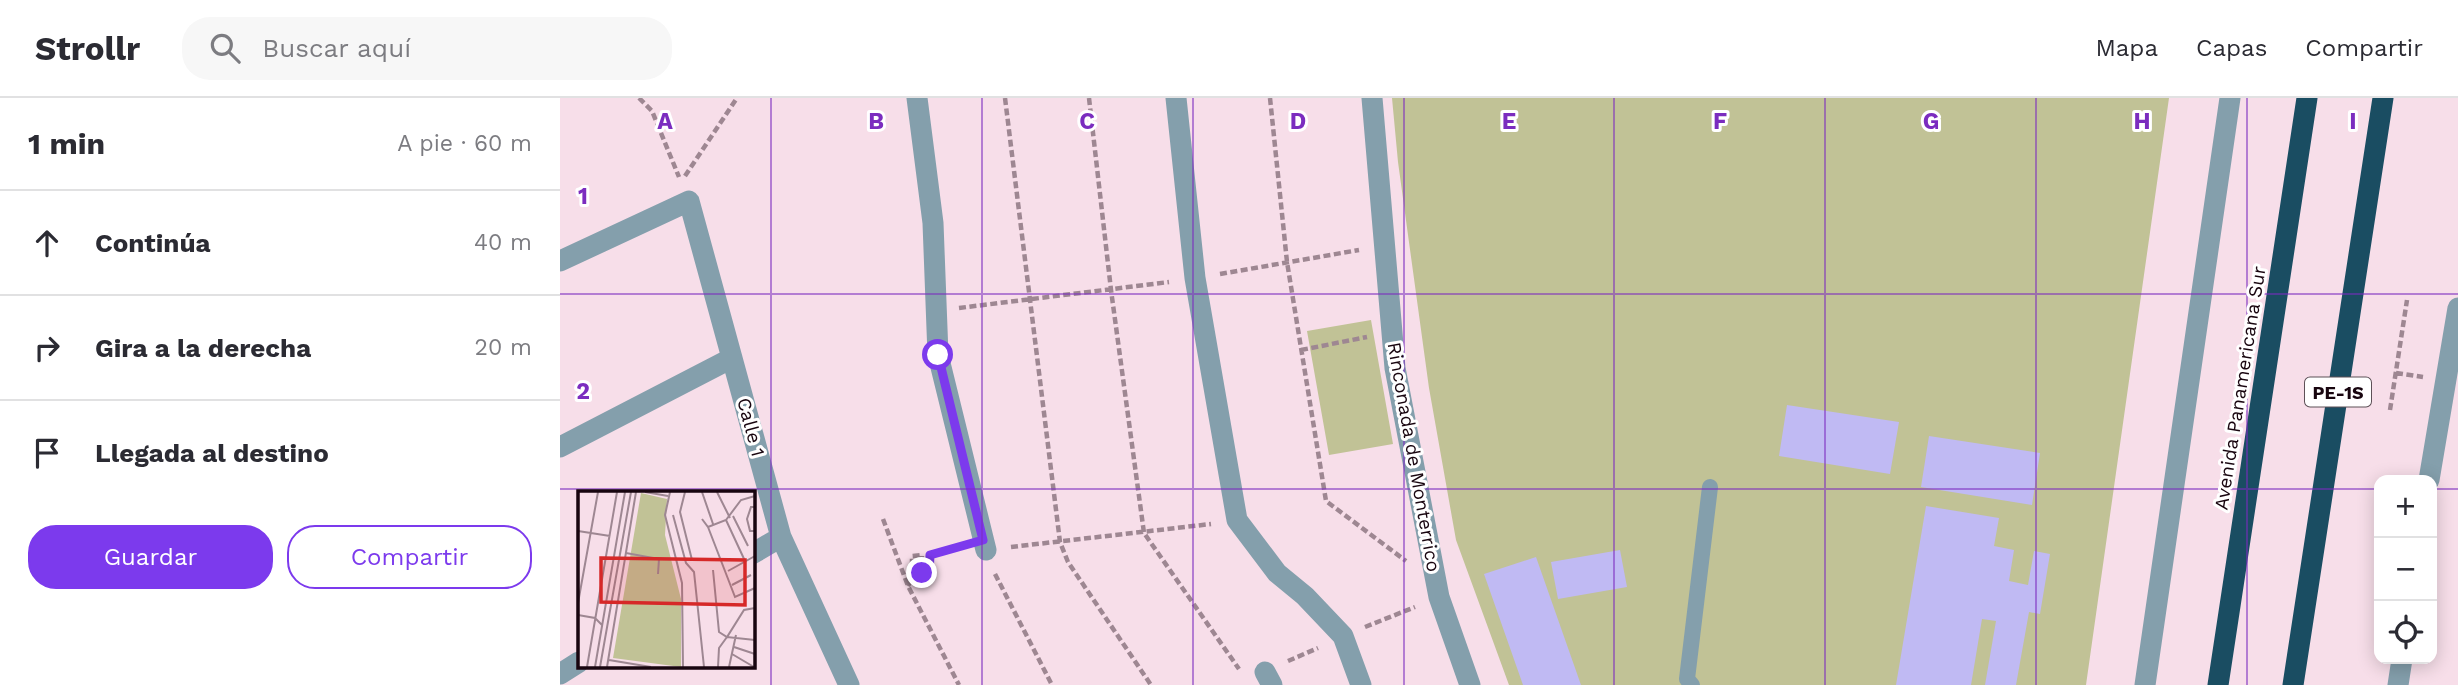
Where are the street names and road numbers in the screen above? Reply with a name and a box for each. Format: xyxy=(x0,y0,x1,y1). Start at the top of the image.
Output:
street label: Avenida Panamericana Sur xyxy=(2209,264,2271,512)
street label: Rinconada de Monterrico xyxy=(1382,340,1446,574)
road number: PE-1S xyxy=(2305,378,2371,406)
street label: Calle 1 xyxy=(732,395,770,459)

